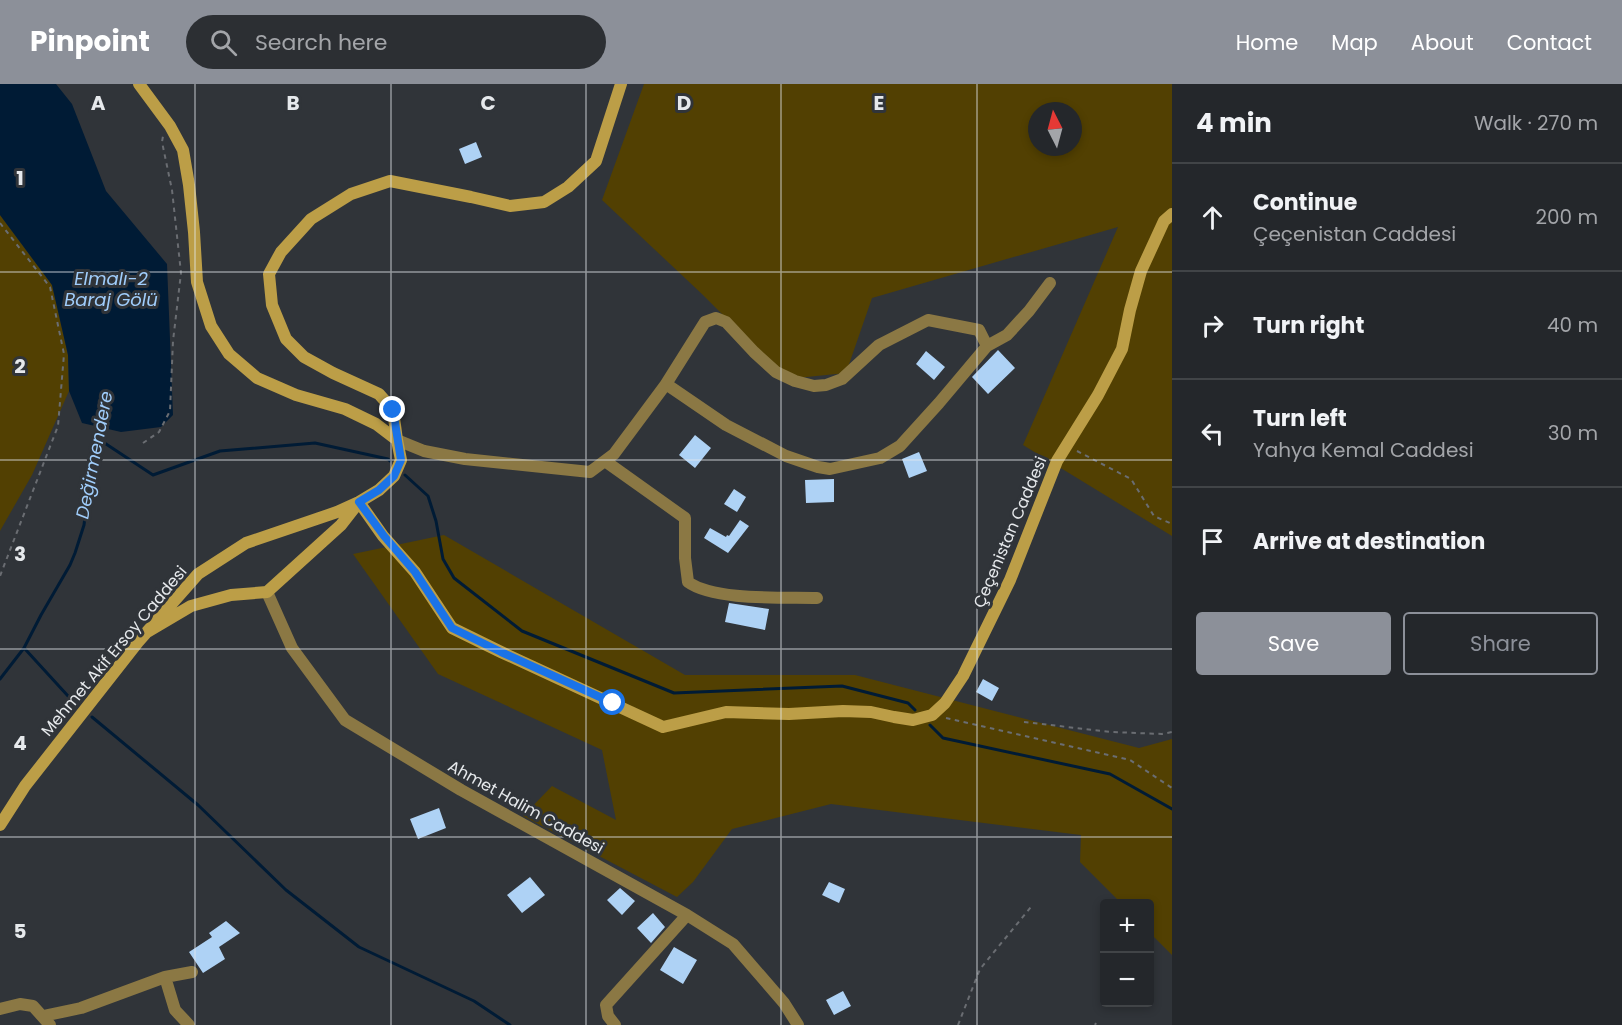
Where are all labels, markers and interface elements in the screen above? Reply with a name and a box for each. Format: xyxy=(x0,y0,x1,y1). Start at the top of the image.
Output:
search box xyxy=(186,15,606,69)
text: Pinpoint xyxy=(30,22,150,61)
icon: search xyxy=(207,26,240,59)
text: Search here xyxy=(255,27,387,58)
text: Home xyxy=(1236,28,1298,57)
text: Map xyxy=(1331,28,1378,57)
text: About xyxy=(1411,28,1474,57)
text: Contact xyxy=(1507,28,1592,57)
text: A xyxy=(91,89,106,117)
text: B xyxy=(286,89,300,117)
text: C xyxy=(480,89,496,117)
text: D xyxy=(677,89,691,117)
text: E xyxy=(874,89,884,117)
north arrow xyxy=(1028,102,1082,156)
text: 4 min xyxy=(1196,105,1272,141)
text: Walk · 270 m xyxy=(1474,109,1598,137)
text: 1 xyxy=(16,164,24,192)
text: Continue xyxy=(1253,187,1357,218)
icon: ahead xyxy=(1196,201,1229,234)
text: 200 m xyxy=(1535,203,1598,231)
text: Çeçenistan Caddesi xyxy=(1253,220,1456,248)
water label: Elmalı-2 Baraj Gölü xyxy=(64,266,158,312)
icon: right xyxy=(1196,309,1229,342)
text: Turn right xyxy=(1253,310,1364,341)
text: 40 m xyxy=(1547,311,1598,339)
text: 2 xyxy=(14,352,26,380)
water label: Değirmendere xyxy=(69,389,119,521)
route end xyxy=(379,396,405,422)
text: Turn left xyxy=(1253,403,1347,434)
icon: left xyxy=(1196,417,1229,450)
text: 30 m xyxy=(1548,419,1598,447)
text: Yahya Kemal Caddesi xyxy=(1253,436,1474,464)
street label: Çeçenistan Caddesi xyxy=(968,453,1052,611)
icon: arrive xyxy=(1196,525,1229,558)
text: Arrive at destination xyxy=(1253,526,1485,557)
text: 3 xyxy=(14,540,26,568)
street label: Mehmet Akif Ersoy Caddesi xyxy=(36,561,192,741)
button: Save xyxy=(1196,612,1391,675)
button: Share xyxy=(1403,612,1598,675)
route start xyxy=(599,689,625,715)
text: 4 xyxy=(13,729,27,757)
street label: Ahmet Halim Caddesi xyxy=(444,755,608,859)
map controls xyxy=(1100,899,1154,1007)
button: + xyxy=(1100,899,1154,953)
text: 5 xyxy=(14,917,27,945)
button: − xyxy=(1100,953,1154,1007)

